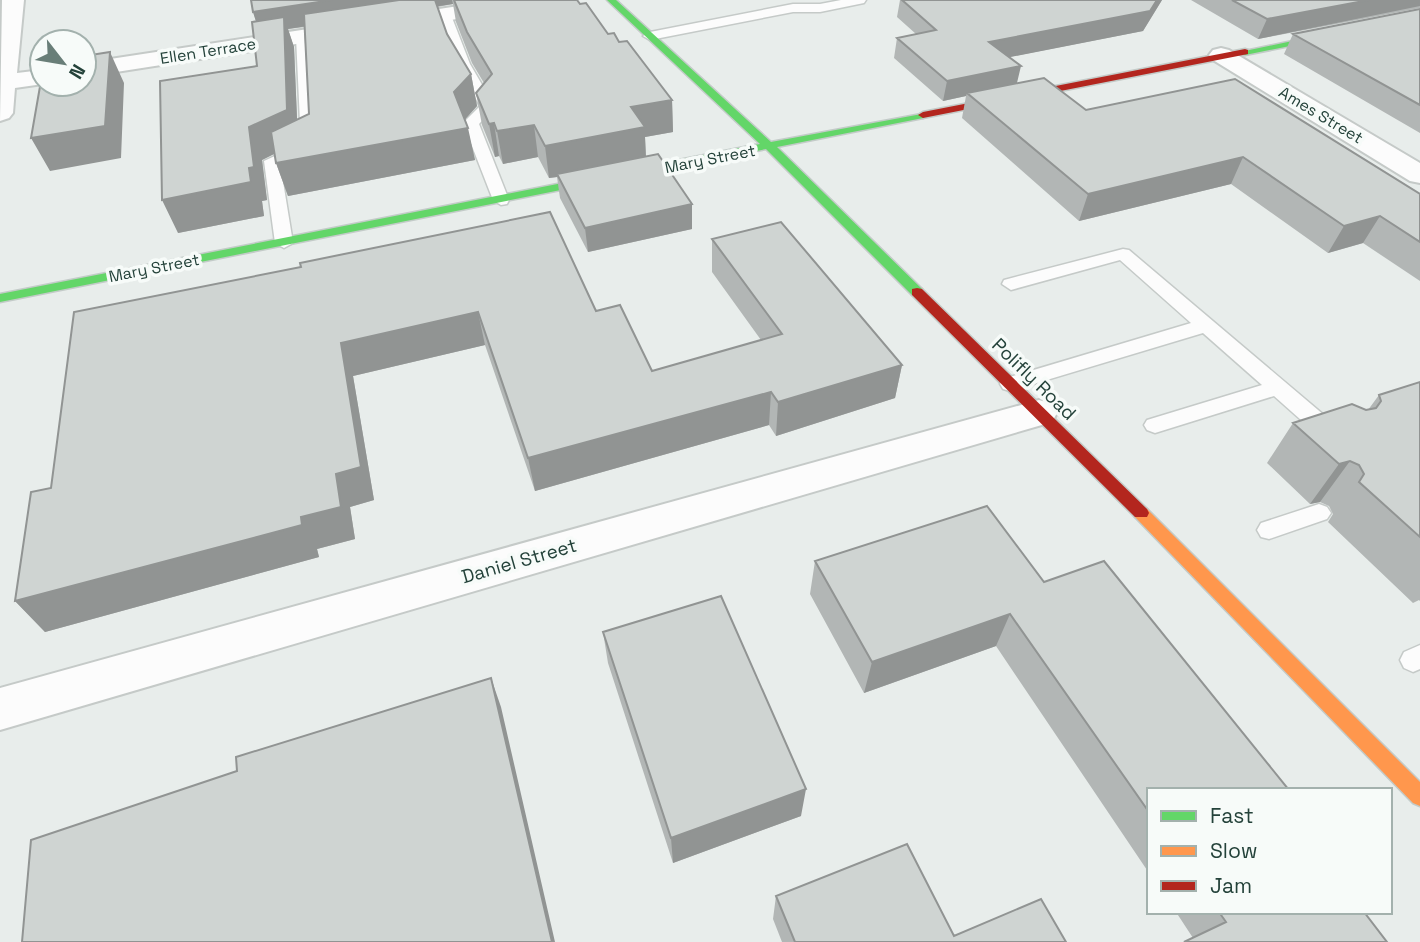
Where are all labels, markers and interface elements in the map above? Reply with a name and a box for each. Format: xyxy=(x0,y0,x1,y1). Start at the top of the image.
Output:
north arrow xyxy=(28,28,98,98)
street label: Ellen Terrace xyxy=(158,33,258,69)
text: N xyxy=(63,60,91,83)
street label: Ames Street xyxy=(1275,82,1367,148)
street label: Mary Street xyxy=(663,140,757,178)
street label: Mary Street xyxy=(107,249,201,287)
street label: Polifly Road xyxy=(987,333,1081,425)
street label: Daniel Street xyxy=(459,533,579,589)
legend xyxy=(1147,788,1392,914)
text: Fast xyxy=(1210,802,1254,829)
text: Slow xyxy=(1210,837,1258,864)
text: Jam xyxy=(1210,872,1252,899)

